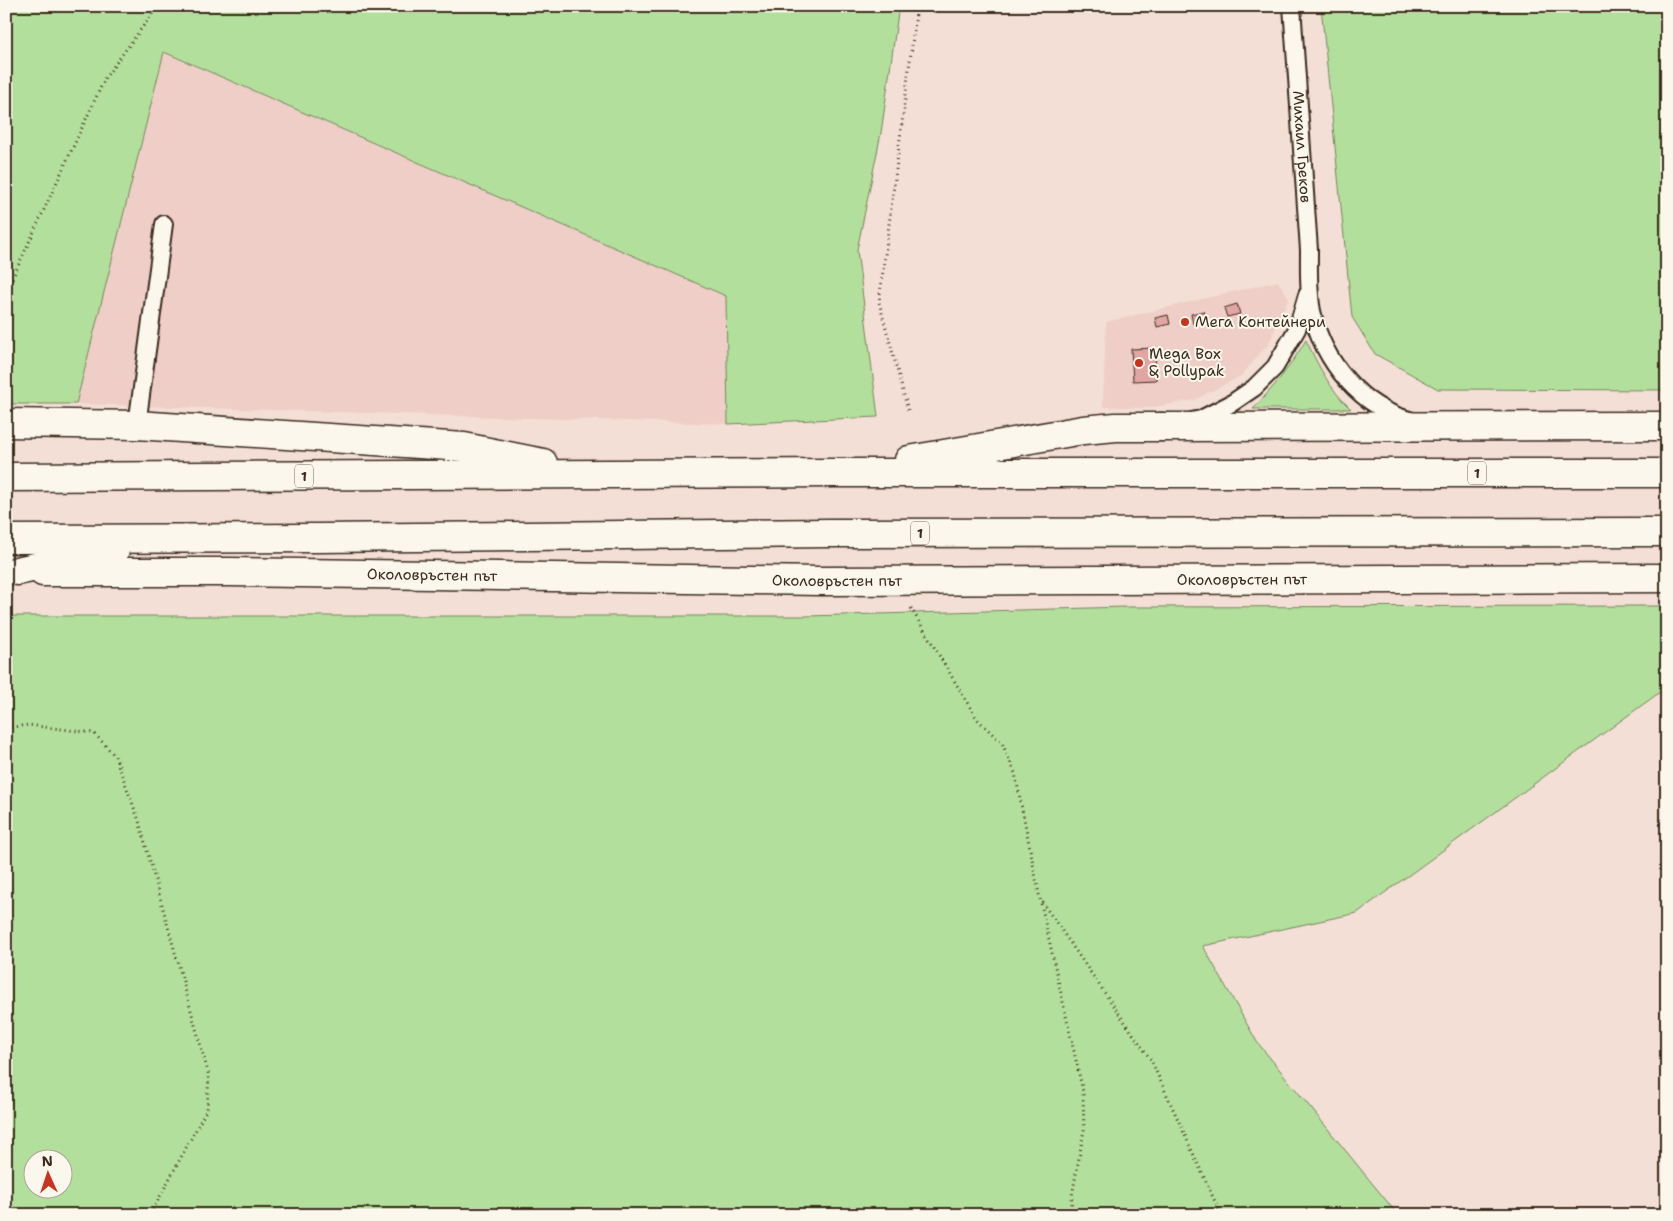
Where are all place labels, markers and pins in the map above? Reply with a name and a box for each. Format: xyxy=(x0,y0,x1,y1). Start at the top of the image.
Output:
place label: Мега Контейнери xyxy=(1195,312,1326,332)
marker: Мега Контейнери xyxy=(1179,316,1191,328)
place label: Mega Box & Pollypak xyxy=(1149,344,1224,381)
marker: Mega Box & Pollypak xyxy=(1133,357,1145,369)

